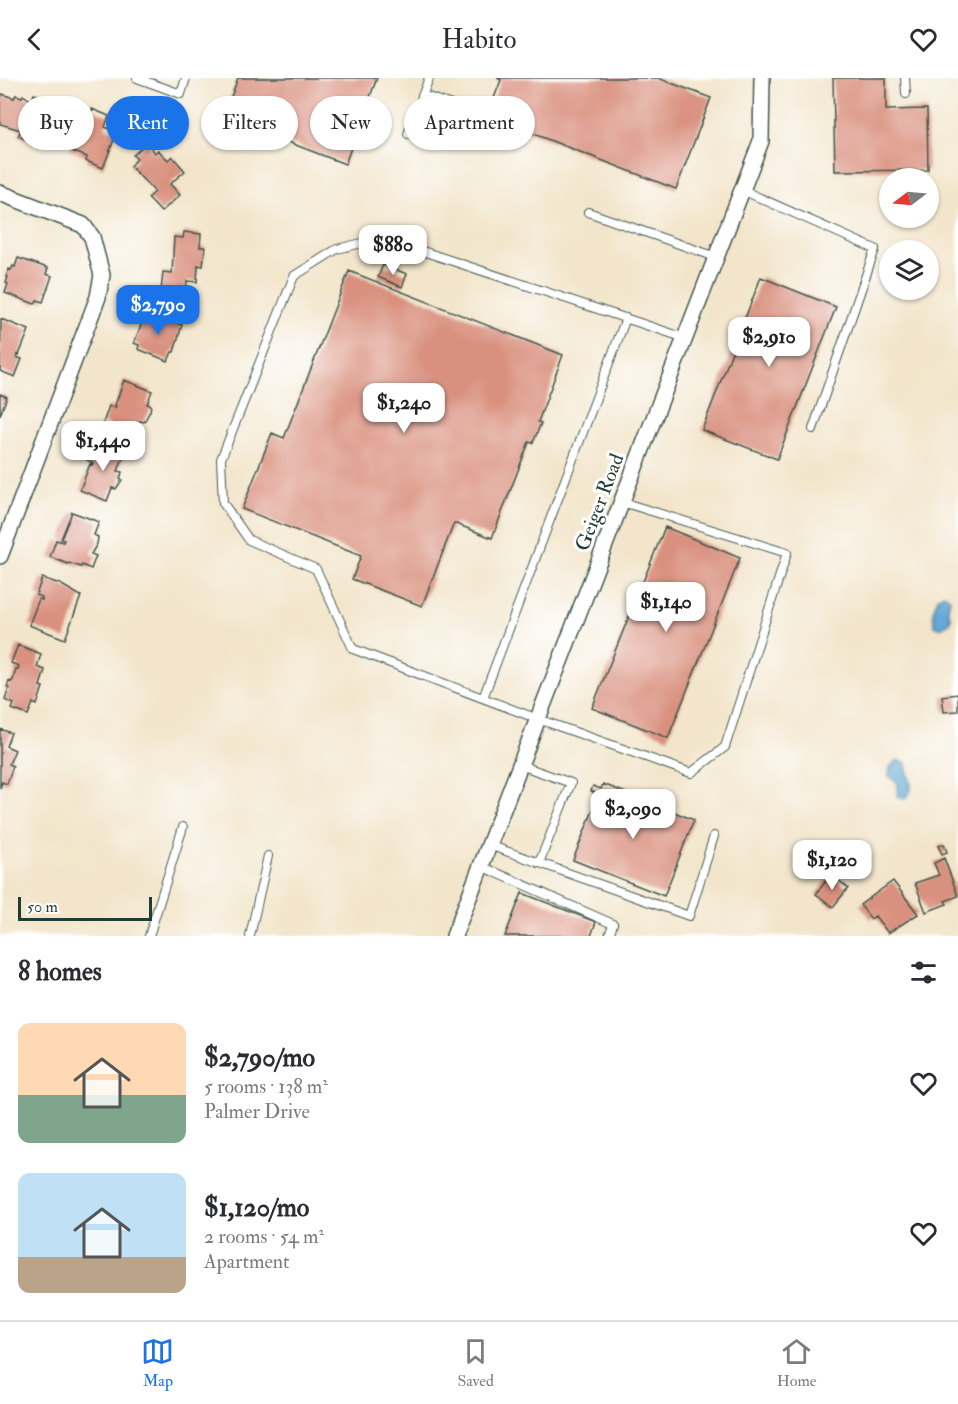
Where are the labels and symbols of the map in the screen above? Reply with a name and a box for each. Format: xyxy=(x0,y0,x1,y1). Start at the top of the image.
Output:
north arrow xyxy=(879,168,939,228)
pin: $880 xyxy=(357,225,429,276)
pin: $2,790 xyxy=(109,285,207,336)
pin: $2,910 xyxy=(720,317,818,368)
pin: $1,240 xyxy=(355,383,453,434)
pin: $1,440 xyxy=(54,421,152,472)
street label: Geiger Road xyxy=(569,450,629,554)
pin: $1,140 xyxy=(617,582,715,633)
pin: $2,090 xyxy=(584,789,682,840)
pin: $1,120 xyxy=(783,840,881,891)
scale bar xyxy=(18,894,152,922)

